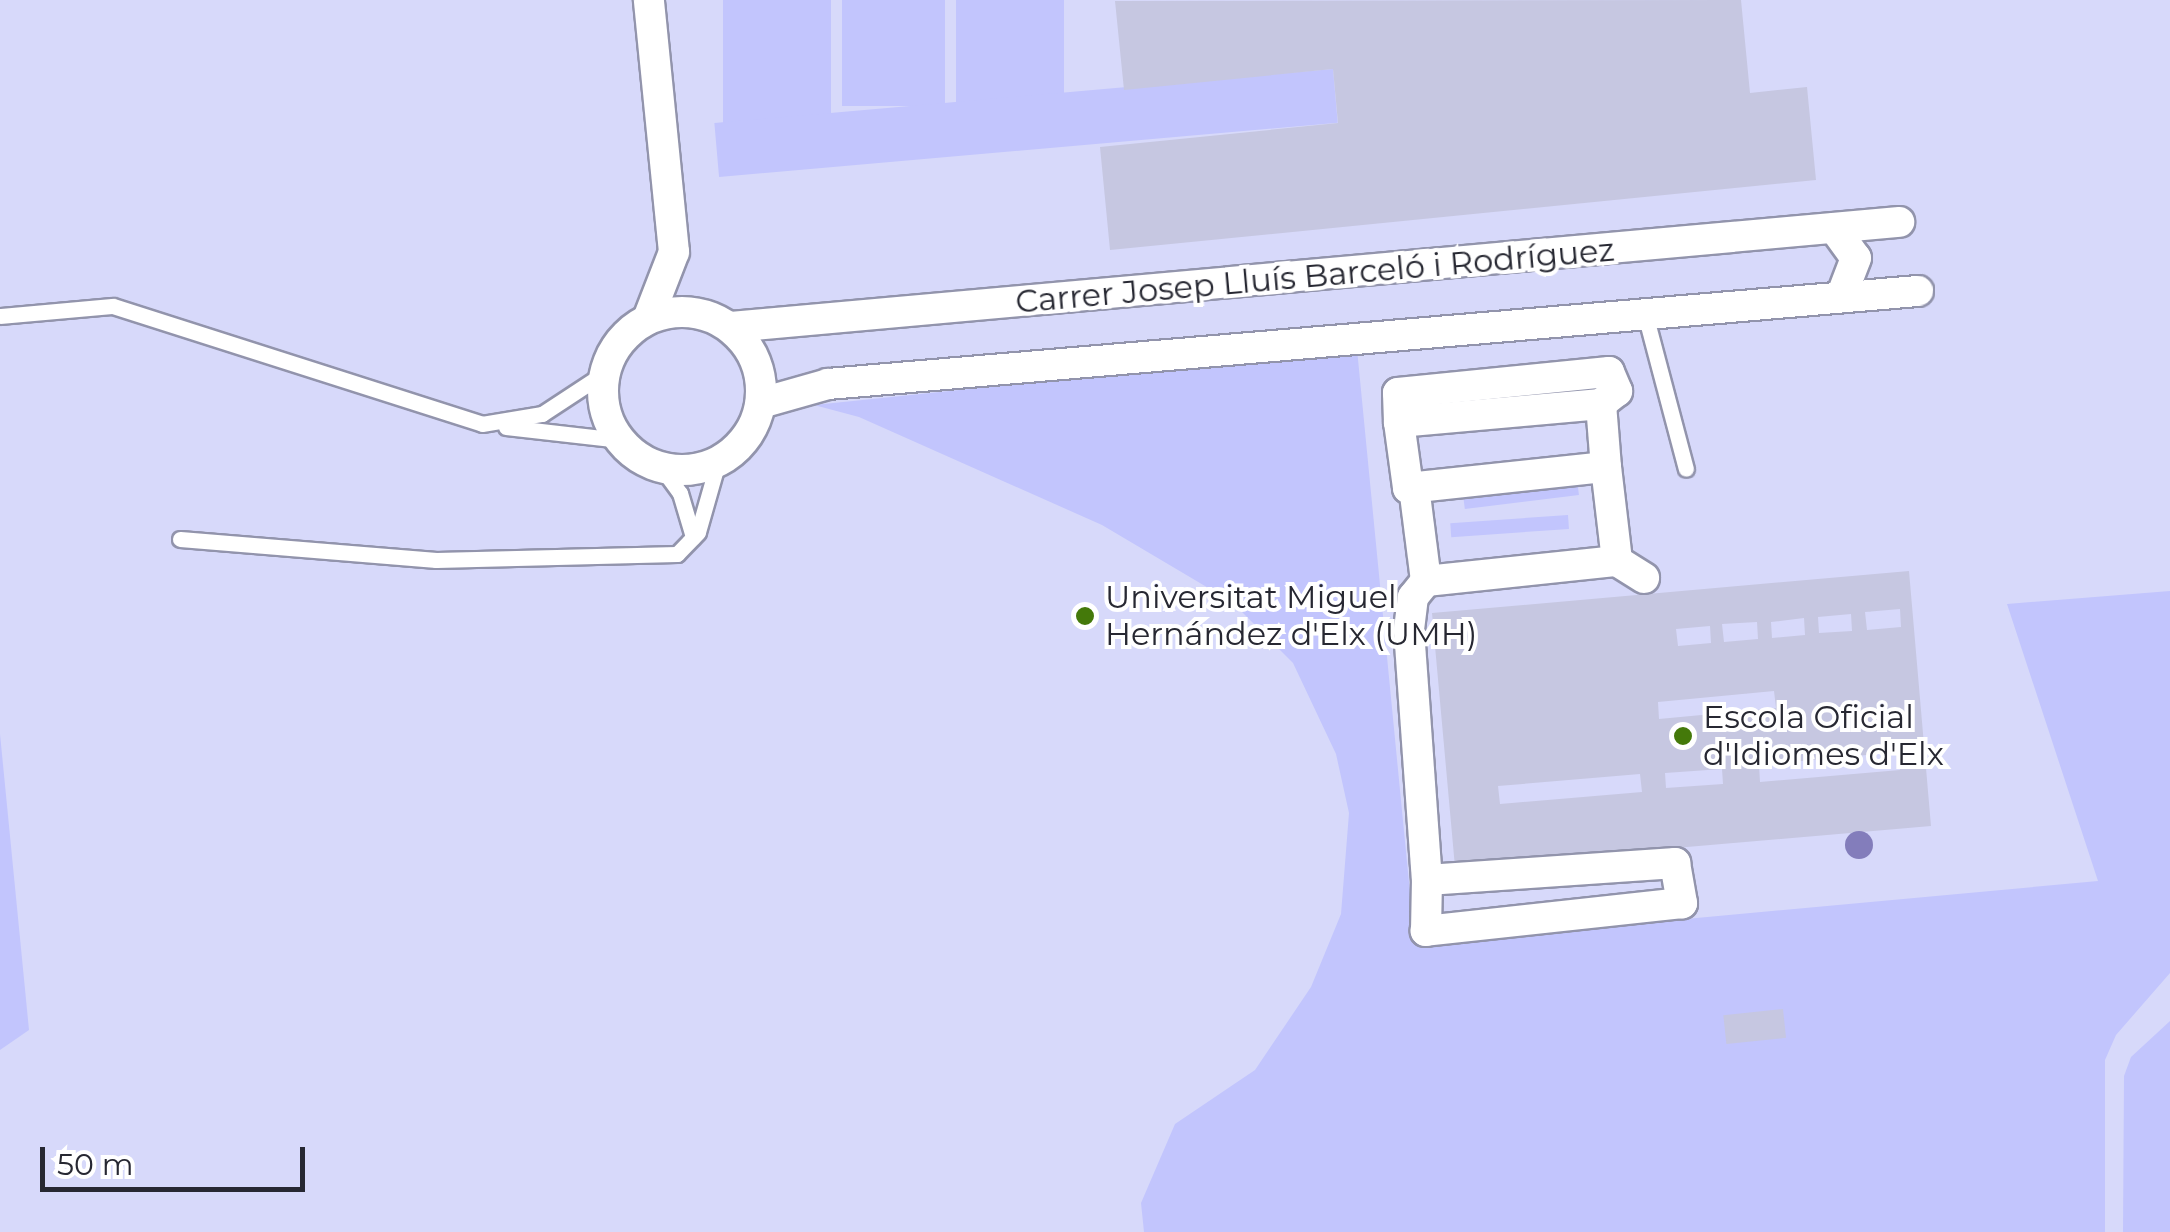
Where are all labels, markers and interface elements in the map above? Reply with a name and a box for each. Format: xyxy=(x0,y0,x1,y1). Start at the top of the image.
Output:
street label: Carrer Josep Lluís Barceló i Rodríguez xyxy=(1014,231,1616,321)
place label: Universitat Miguel Hernández d'Elx (UMH) xyxy=(1105,579,1477,654)
marker: Universitat Miguel Hernández d'Elx (UMH) xyxy=(1074,605,1096,627)
place label: Escola Oficial d'Idiomes d'Elx xyxy=(1703,699,1944,774)
marker: Escola Oficial d'Idiomes d'Elx xyxy=(1672,725,1694,747)
scale bar xyxy=(45,1127,310,1189)
text: 50 m xyxy=(57,1146,134,1183)

